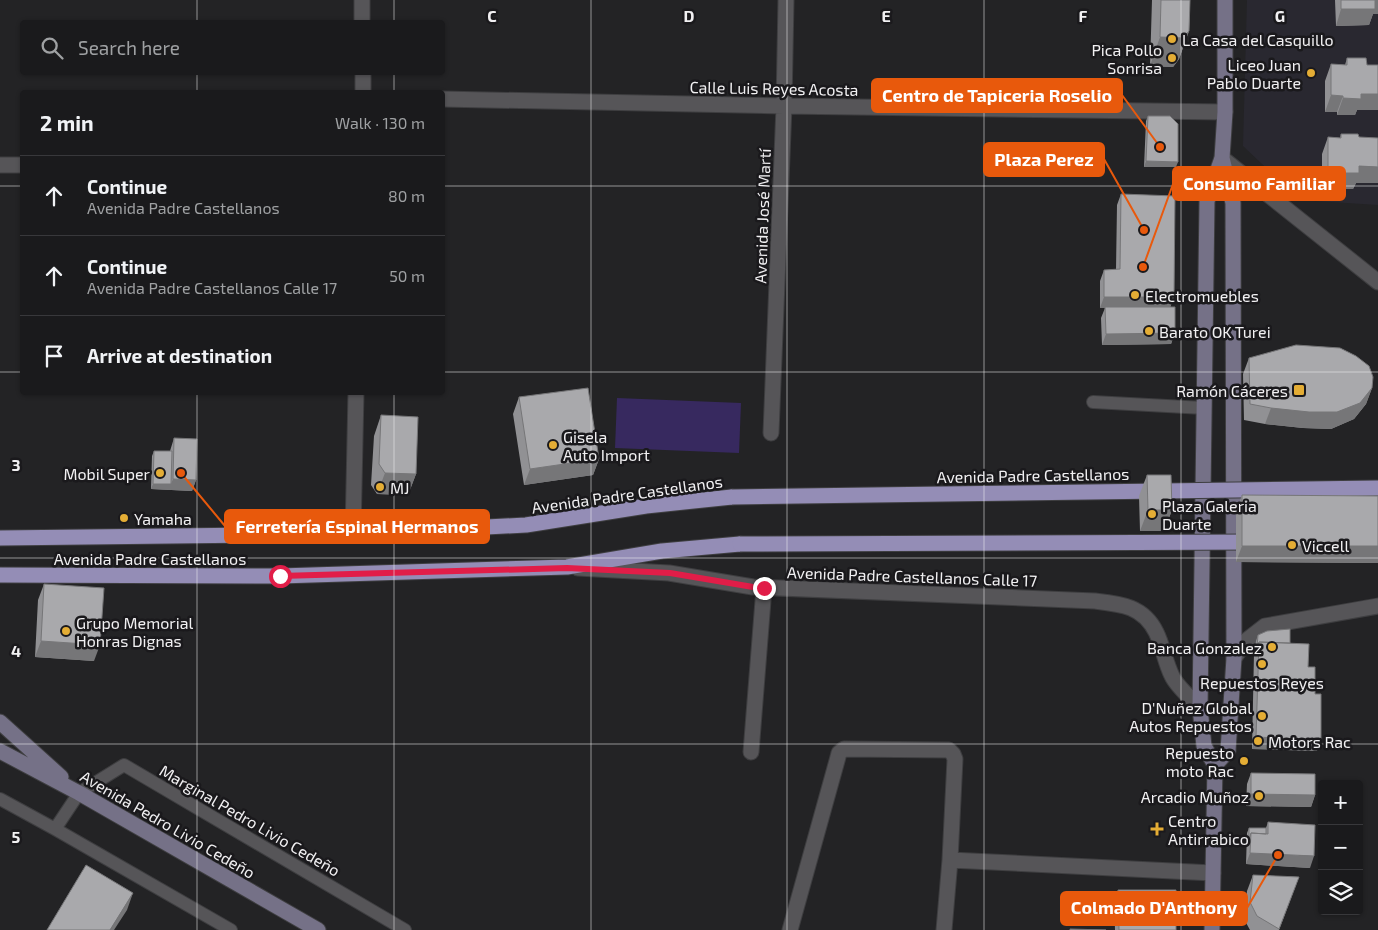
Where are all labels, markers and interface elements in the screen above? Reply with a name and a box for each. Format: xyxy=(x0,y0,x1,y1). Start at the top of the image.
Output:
text: C xyxy=(487,6,497,25)
text: D xyxy=(684,6,695,25)
text: E xyxy=(881,6,891,25)
text: F xyxy=(1079,6,1088,25)
text: G xyxy=(1275,6,1285,25)
search box xyxy=(20,20,445,75)
place label: La Casa del Casquillo xyxy=(1182,30,1333,49)
marker: La Casa del Casquillo xyxy=(1166,33,1178,45)
icon: search xyxy=(38,34,66,62)
text: Search here xyxy=(78,36,180,59)
place label: Pica Pollo Sonrisa xyxy=(1091,40,1162,77)
marker: Pica Pollo Sonrisa xyxy=(1166,52,1178,64)
place label: Liceo Juan Pablo Duarte xyxy=(1207,55,1301,92)
marker: Liceo Juan Pablo Duarte xyxy=(1305,67,1317,79)
street label: Calle Luis Reyes Acosta xyxy=(689,77,859,99)
callout: Centro de Tapiceria Roselio xyxy=(872,79,1122,112)
text: Centro de Tapiceria Roselio xyxy=(882,84,1112,106)
text: 2 min xyxy=(40,110,94,135)
text: Walk · 130 m xyxy=(335,113,425,132)
callout: Plaza Perez xyxy=(984,143,1104,176)
street label: Avenida José Martí xyxy=(750,147,774,284)
text: Plaza Perez xyxy=(994,148,1094,170)
callout: Consumo Familiar xyxy=(1173,167,1345,200)
text: Consumo Familiar xyxy=(1183,172,1335,194)
text: Continue xyxy=(87,175,167,198)
icon: ahead xyxy=(40,182,68,210)
text: 80 m xyxy=(388,186,425,205)
text: Avenida Padre Castellanos xyxy=(87,198,280,217)
text: Continue xyxy=(87,255,167,278)
icon: ahead xyxy=(40,262,68,290)
text: 50 m xyxy=(389,266,425,285)
text: Avenida Padre Castellanos Calle 17 xyxy=(87,278,337,297)
place label: Electromuebles xyxy=(1145,286,1259,305)
marker: Electromuebles xyxy=(1129,289,1141,301)
place label: Barato OK Turei xyxy=(1159,322,1271,341)
marker: Barato OK Turei xyxy=(1143,325,1155,337)
icon: arrive xyxy=(40,342,68,370)
text: Arrive at destination xyxy=(87,344,272,367)
place label: Ramón Cáceres xyxy=(1176,381,1288,400)
marker: Ramón Cáceres xyxy=(1292,383,1306,397)
place label: Gisela Auto Import xyxy=(563,427,650,464)
marker: Gisela Auto Import xyxy=(547,439,559,451)
text: 3 xyxy=(11,455,21,474)
place label: Mobil Super xyxy=(63,464,151,483)
street label: Avenida Padre Castellanos xyxy=(937,464,1129,486)
marker: Mobil Super xyxy=(154,467,166,479)
street label: Avenida Padre Castellanos xyxy=(530,471,724,517)
place label: MJ xyxy=(390,478,409,497)
marker: MJ xyxy=(374,481,386,493)
place label: Plaza Galeria Duarte xyxy=(1162,496,1257,533)
marker: Plaza Galeria Duarte xyxy=(1146,508,1158,520)
place label: Yamaha xyxy=(134,509,192,528)
callout: Ferretería Espinal Hermanos xyxy=(225,510,489,543)
marker: Yamaha xyxy=(118,512,130,524)
text: Ferretería Espinal Hermanos xyxy=(235,515,479,537)
place label: Viccell xyxy=(1302,536,1349,555)
marker: Viccell xyxy=(1286,539,1298,551)
street label: Avenida Padre Castellanos xyxy=(54,549,246,568)
street label: Avenida Padre Castellanos Calle 17 xyxy=(787,562,1037,590)
route start xyxy=(269,565,292,588)
route end xyxy=(753,577,776,600)
place label: Grupo Memorial Honras Dignas xyxy=(76,613,193,650)
marker: Grupo Memorial Honras Dignas xyxy=(60,625,72,637)
place label: Banca Gonzalez xyxy=(1147,638,1262,657)
text: 4 xyxy=(11,641,21,660)
marker: Banca Gonzalez xyxy=(1266,641,1278,653)
marker: Repuestos Reyes xyxy=(1256,658,1268,670)
place label: Repuestos Reyes xyxy=(1200,673,1324,692)
place label: D'Nuñez Global Autos Repuestos xyxy=(1129,698,1252,735)
marker: D'Nuñez Global Autos Repuestos xyxy=(1256,710,1268,722)
place label: Motors Rac xyxy=(1268,732,1351,751)
marker: Motors Rac xyxy=(1252,735,1264,747)
place label: Repuesto moto Rac xyxy=(1165,743,1234,780)
marker: Repuesto moto Rac xyxy=(1238,755,1250,767)
street label: Marginal Pedro Livio Cedeño xyxy=(156,760,344,880)
street label: Avenida Pedro Livio Cedeño xyxy=(77,766,259,882)
map controls xyxy=(1318,780,1363,915)
button: + xyxy=(1318,780,1363,825)
place label: Arcadio Muñoz xyxy=(1141,787,1249,806)
marker: Arcadio Muñoz xyxy=(1253,790,1265,802)
place label: Centro Antirrabico xyxy=(1168,811,1249,848)
marker: Centro Antirrabico xyxy=(1150,822,1164,836)
button: − xyxy=(1318,825,1363,870)
text: 5 xyxy=(12,827,21,846)
button: layers xyxy=(1318,870,1363,915)
callout: Colmado D'Anthony xyxy=(1061,892,1247,925)
text: Colmado D'Anthony xyxy=(1071,896,1238,918)

